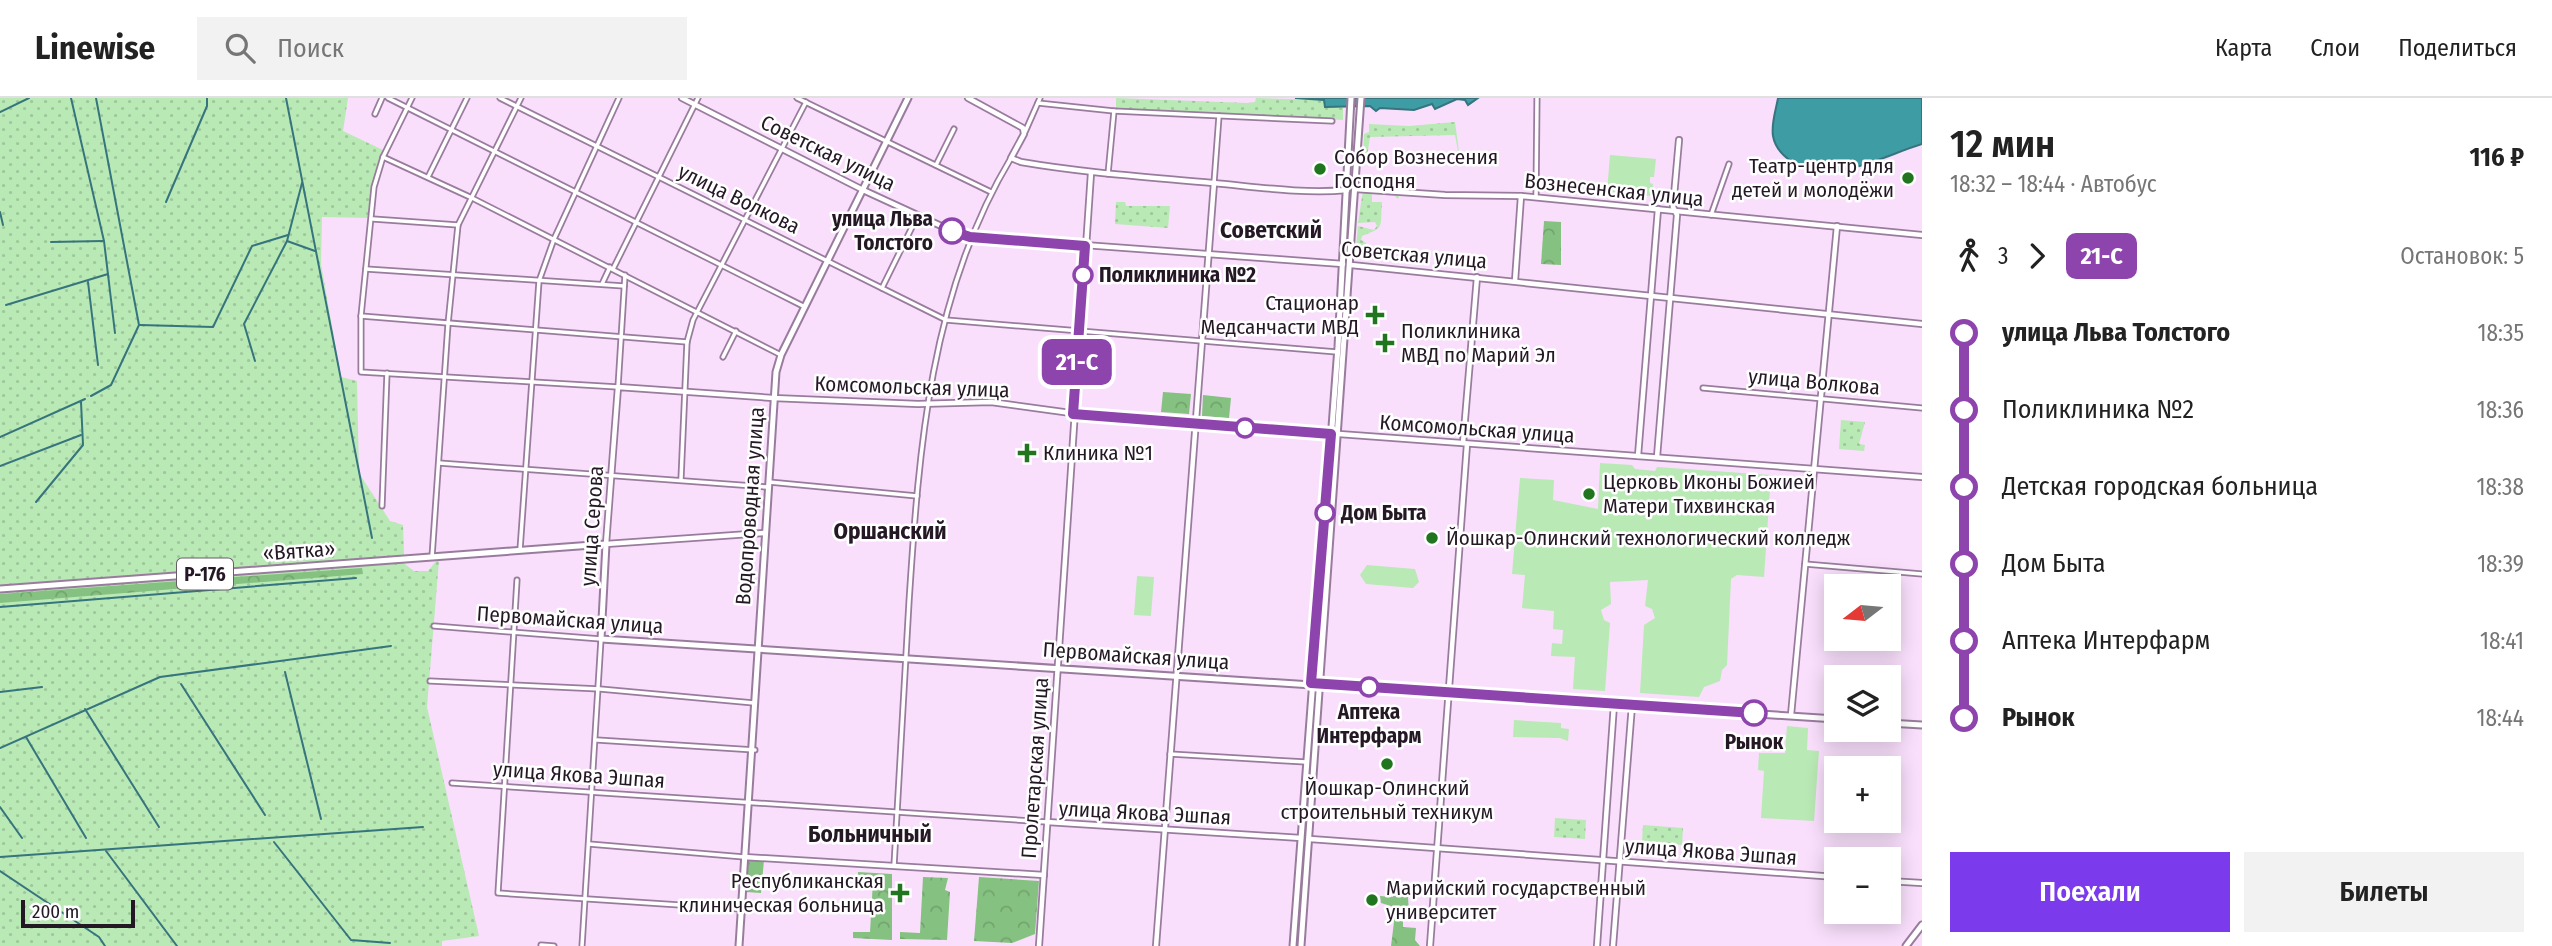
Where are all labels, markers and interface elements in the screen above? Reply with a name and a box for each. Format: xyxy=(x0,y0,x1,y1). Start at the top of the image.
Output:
search box xyxy=(197,17,687,80)
text: Linewise xyxy=(35,28,155,68)
icon: search xyxy=(221,29,259,67)
text: Поиск xyxy=(277,33,344,64)
text: Карта xyxy=(2215,34,2272,62)
text: Слои xyxy=(2310,34,2360,62)
text: Поделиться xyxy=(2398,34,2517,62)
street label: Советская улица xyxy=(756,109,900,197)
text: 12 мин xyxy=(1950,121,2055,167)
text: 116 ₽ xyxy=(2469,142,2524,173)
place label: Собор Вознесения Господня xyxy=(1334,144,1498,194)
place label: Театр-центр для детей и молодёжи xyxy=(1732,153,1894,203)
street label: улица Волкова xyxy=(674,158,804,240)
marker: Собор Вознесения Господня xyxy=(1312,161,1328,177)
street label: Вознесенская улица xyxy=(1523,168,1705,212)
marker: Театр-центр для детей и молодёжи xyxy=(1900,170,1916,186)
text: 18:32 – 18:44 · Автобус xyxy=(1950,170,2157,198)
place label: улица Льва Толстого xyxy=(831,206,933,256)
district label: Советский xyxy=(1220,216,1322,244)
marker: улица Льва Толстого xyxy=(939,218,965,244)
street label: Советская улица xyxy=(1340,236,1488,274)
icon: walk xyxy=(1950,237,1988,275)
icon: forward xyxy=(2018,237,2056,275)
text: 3 xyxy=(1998,242,2008,270)
text: 21-С xyxy=(2080,242,2123,270)
text: Остановок: 5 xyxy=(2400,242,2524,270)
place label: Поликлиника №2 xyxy=(1099,262,1256,288)
marker: Поликлиника №2 xyxy=(1073,265,1093,285)
place label: Стационар Медсанчасти МВД xyxy=(1201,290,1359,340)
marker: Стационар Медсанчасти МВД xyxy=(1365,305,1385,325)
text: улица Льва Толстого xyxy=(2002,317,2230,348)
place label: Поликлиника МВД по Марий Эл xyxy=(1401,318,1556,368)
text: 18:35 xyxy=(2478,319,2524,347)
marker: Поликлиника МВД по Марий Эл xyxy=(1375,333,1395,353)
line badge: 21-С xyxy=(1028,339,1126,385)
text: 21-С xyxy=(1056,348,1098,376)
street label: улица Волкова xyxy=(1747,363,1881,401)
street label: Комсомольская улица xyxy=(814,371,1010,403)
text: Поликлиника №2 xyxy=(2002,394,2194,425)
text: 18:36 xyxy=(2477,396,2524,424)
street label: Водопроводная улица xyxy=(730,406,770,606)
street label: Комсомольская улица xyxy=(1379,409,1575,449)
unlabelled marker xyxy=(1235,418,1255,438)
place label: Клиника №1 xyxy=(1043,440,1153,466)
marker: Клиника №1 xyxy=(1017,443,1037,463)
street label: улица Серова xyxy=(575,465,609,587)
place label: Церковь Иконы Божией Матери Тихвинская xyxy=(1603,469,1815,519)
text: Детская городская больница xyxy=(2002,471,2318,502)
text: 18:38 xyxy=(2477,473,2524,501)
marker: Церковь Иконы Божией Матери Тихвинская xyxy=(1581,486,1597,502)
place label: Дом Быта xyxy=(1340,500,1427,526)
marker: Дом Быта xyxy=(1315,503,1335,523)
district label: Оршанский xyxy=(833,517,947,545)
place label: Йошкар-Олинский технологический колледж xyxy=(1446,525,1851,551)
marker: Йошкар-Олинский технологический колледж xyxy=(1424,530,1440,546)
street label: «Вятка» xyxy=(262,535,336,567)
text: Дом Быта xyxy=(2002,548,2105,579)
text: 18:39 xyxy=(2477,550,2524,578)
road number: Р-176 xyxy=(177,559,233,589)
north arrow xyxy=(1824,574,1900,651)
map controls xyxy=(1824,574,1901,924)
street label: Первомайская улица xyxy=(476,601,664,639)
text: Аптека Интерфарм xyxy=(2002,625,2210,656)
text: 18:41 xyxy=(2480,627,2524,655)
street label: Первомайская улица xyxy=(1042,637,1230,675)
button: layers xyxy=(1824,665,1901,742)
street label: Пролетарская улица xyxy=(1016,677,1054,859)
marker: Аптека Интерфарм xyxy=(1359,677,1379,697)
place label: Аптека Интерфарм xyxy=(1317,699,1422,749)
marker: Рынок xyxy=(1741,700,1767,726)
text: Рынок xyxy=(2002,702,2074,733)
text: 18:44 xyxy=(2477,704,2524,732)
place label: Рынок xyxy=(1725,729,1784,755)
street label: улица Якова Эшпая xyxy=(492,756,666,794)
marker: Йошкар-Олинский строительный техникум xyxy=(1379,756,1395,772)
button: + xyxy=(1824,756,1901,833)
place label: Йошкар-Олинский строительный техникум xyxy=(1281,775,1493,825)
street label: улица Якова Эшпая xyxy=(1058,796,1232,830)
district label: Больничный xyxy=(808,820,932,848)
street label: улица Якова Эшпая xyxy=(1624,833,1798,871)
button: − xyxy=(1824,847,1901,924)
button: Поехали xyxy=(1950,852,2230,932)
button: Билеты xyxy=(2244,852,2524,932)
place label: Республиканская клиническая больница xyxy=(679,868,884,918)
place label: Марийский государственный университет xyxy=(1386,875,1646,925)
marker: Республиканская клиническая больница xyxy=(890,883,910,903)
marker: Марийский государственный университет xyxy=(1364,892,1380,908)
scale bar xyxy=(21,897,135,929)
text: 200 m xyxy=(32,900,79,923)

